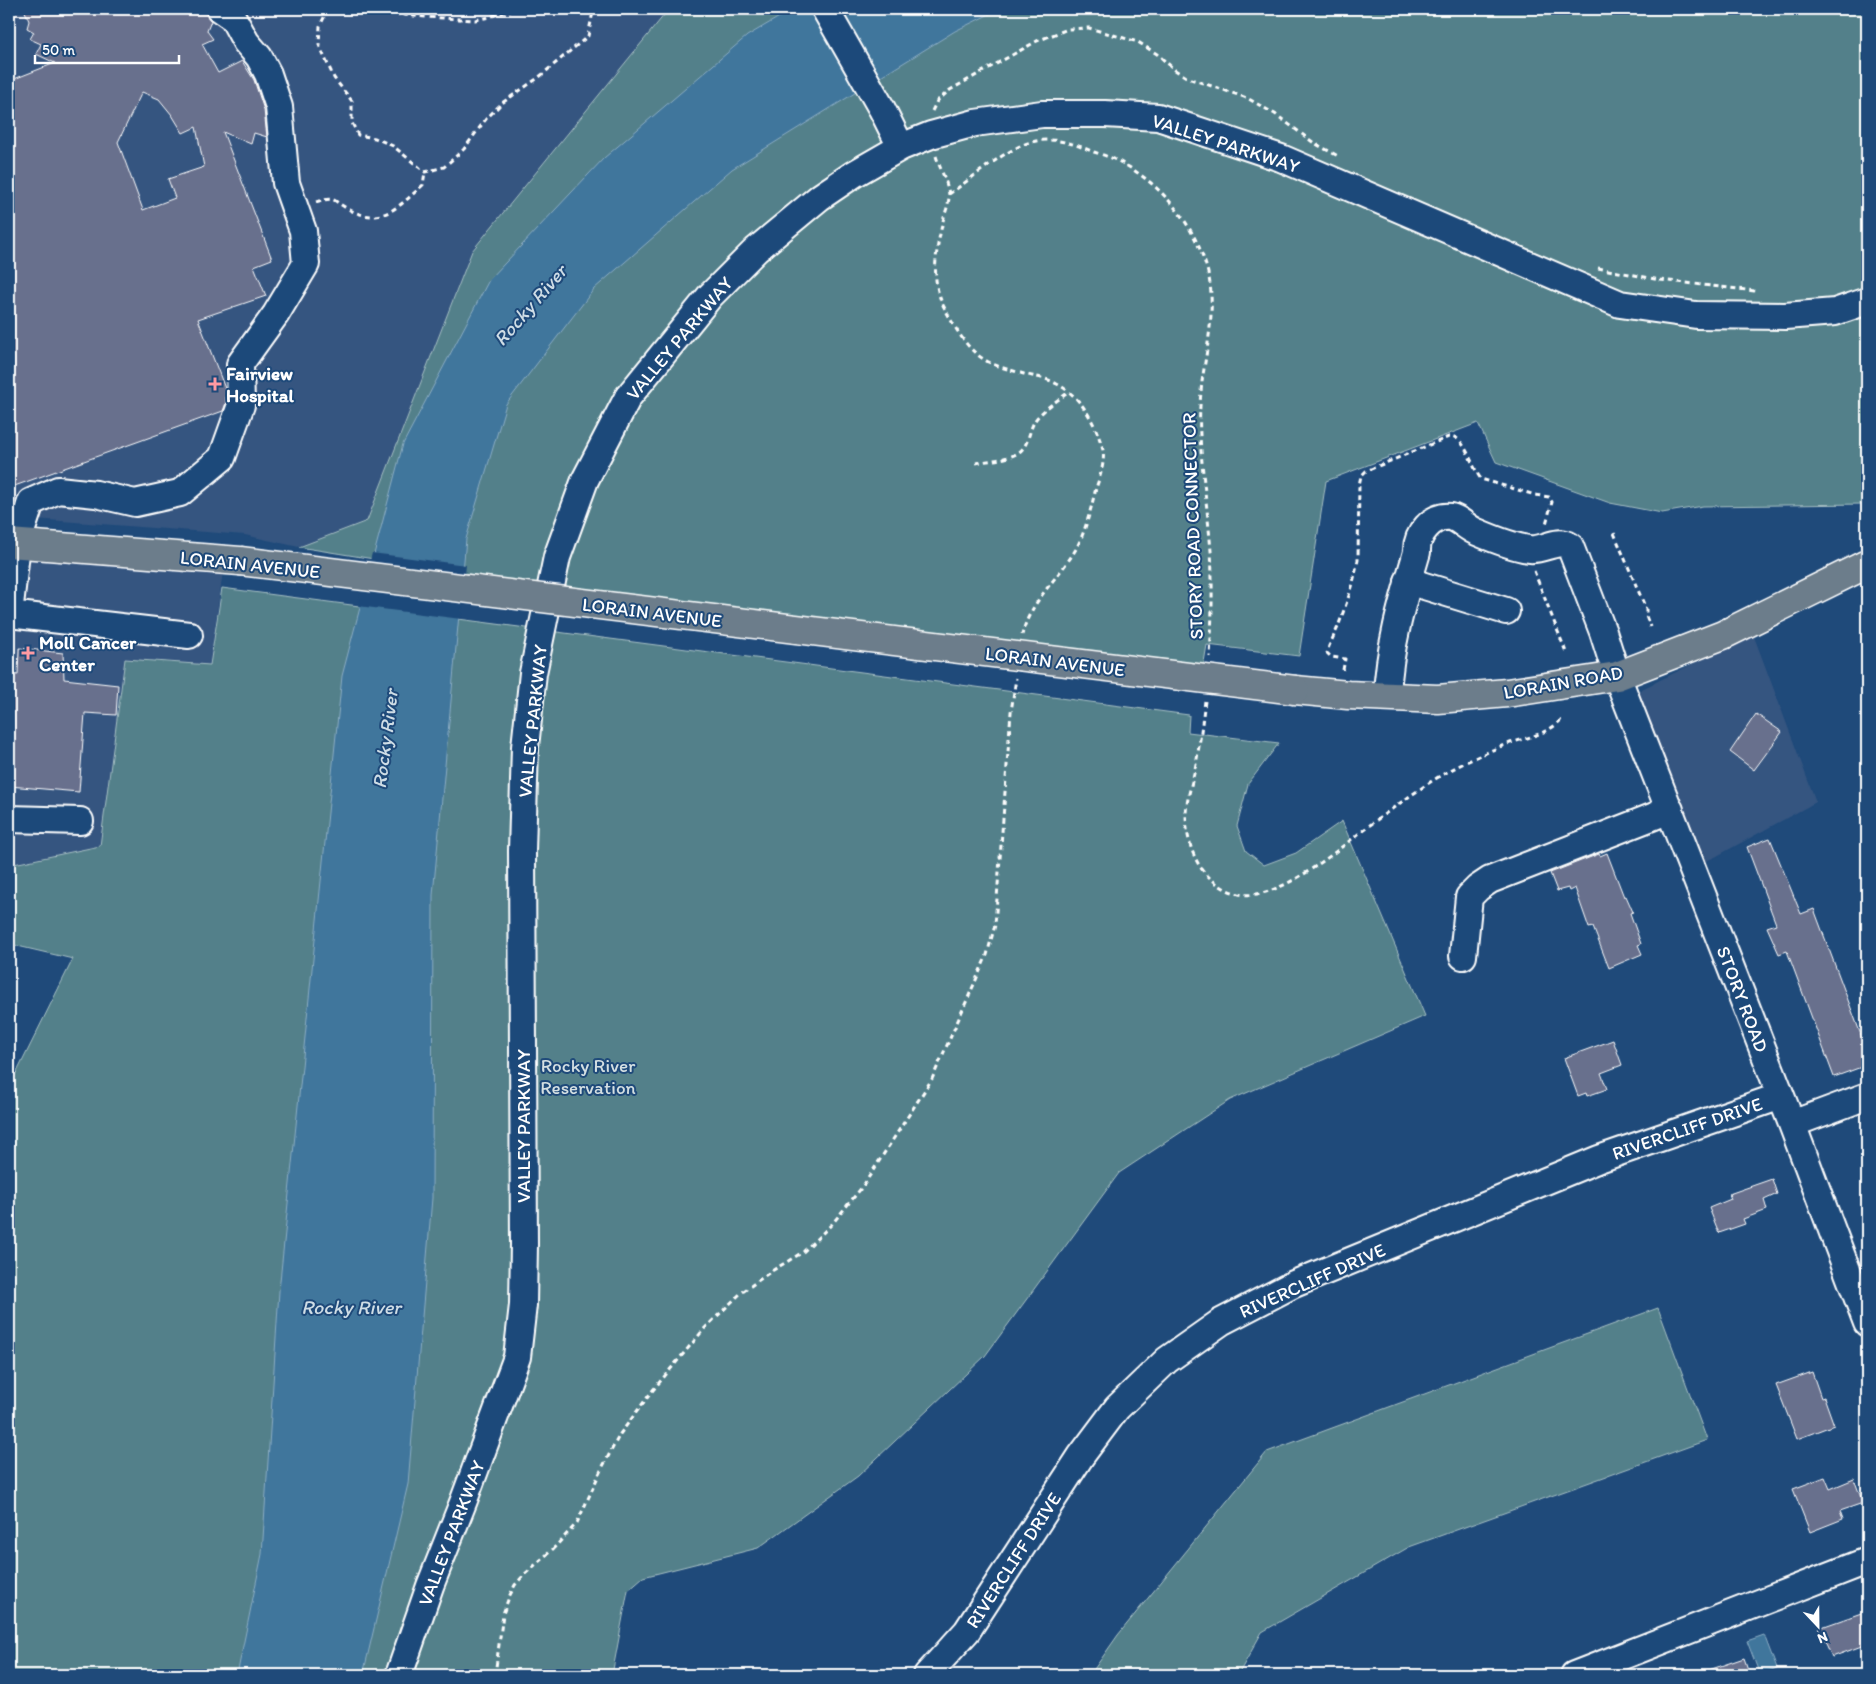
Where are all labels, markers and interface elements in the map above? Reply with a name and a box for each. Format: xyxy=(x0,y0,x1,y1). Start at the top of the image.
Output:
scale bar xyxy=(35,32,179,64)
text: 50 m xyxy=(42,41,75,59)
street label: VALLEY PARKWAY xyxy=(1149,109,1303,178)
water label: Rocky River xyxy=(488,258,573,350)
street label: VALLEY PARKWAY xyxy=(621,272,738,405)
place label: Fairview Hospital xyxy=(226,362,295,407)
marker: Fairview Hospital xyxy=(208,377,222,391)
street label: STORY ROAD CONNECTOR xyxy=(1177,412,1208,640)
street label: LORAIN AVENUE xyxy=(179,546,321,583)
street label: LORAIN AVENUE xyxy=(581,593,723,632)
place label: Moll Cancer Center xyxy=(39,631,137,676)
street label: LORAIN AVENUE xyxy=(984,642,1126,681)
street label: VALLEY PARKWAY xyxy=(513,643,552,799)
marker: Moll Cancer Center xyxy=(21,646,35,660)
street label: LORAIN ROAD xyxy=(1502,661,1625,704)
water label: Rocky River xyxy=(367,686,403,790)
street label: STORY ROAD xyxy=(1712,943,1773,1056)
street label: VALLEY PARKWAY xyxy=(512,1049,535,1203)
park label: Rocky River Reservation xyxy=(540,1054,636,1099)
street label: RIVERCLIFF DRIVE xyxy=(1609,1092,1766,1165)
street label: RIVERCLIFF DRIVE xyxy=(1236,1238,1389,1323)
water label: Rocky River xyxy=(301,1295,403,1319)
street label: VALLEY PARKWAY xyxy=(413,1457,490,1609)
street label: RIVERCLIFF DRIVE xyxy=(961,1488,1066,1633)
north arrow xyxy=(1794,1602,1844,1652)
text: N xyxy=(1815,1628,1830,1647)

